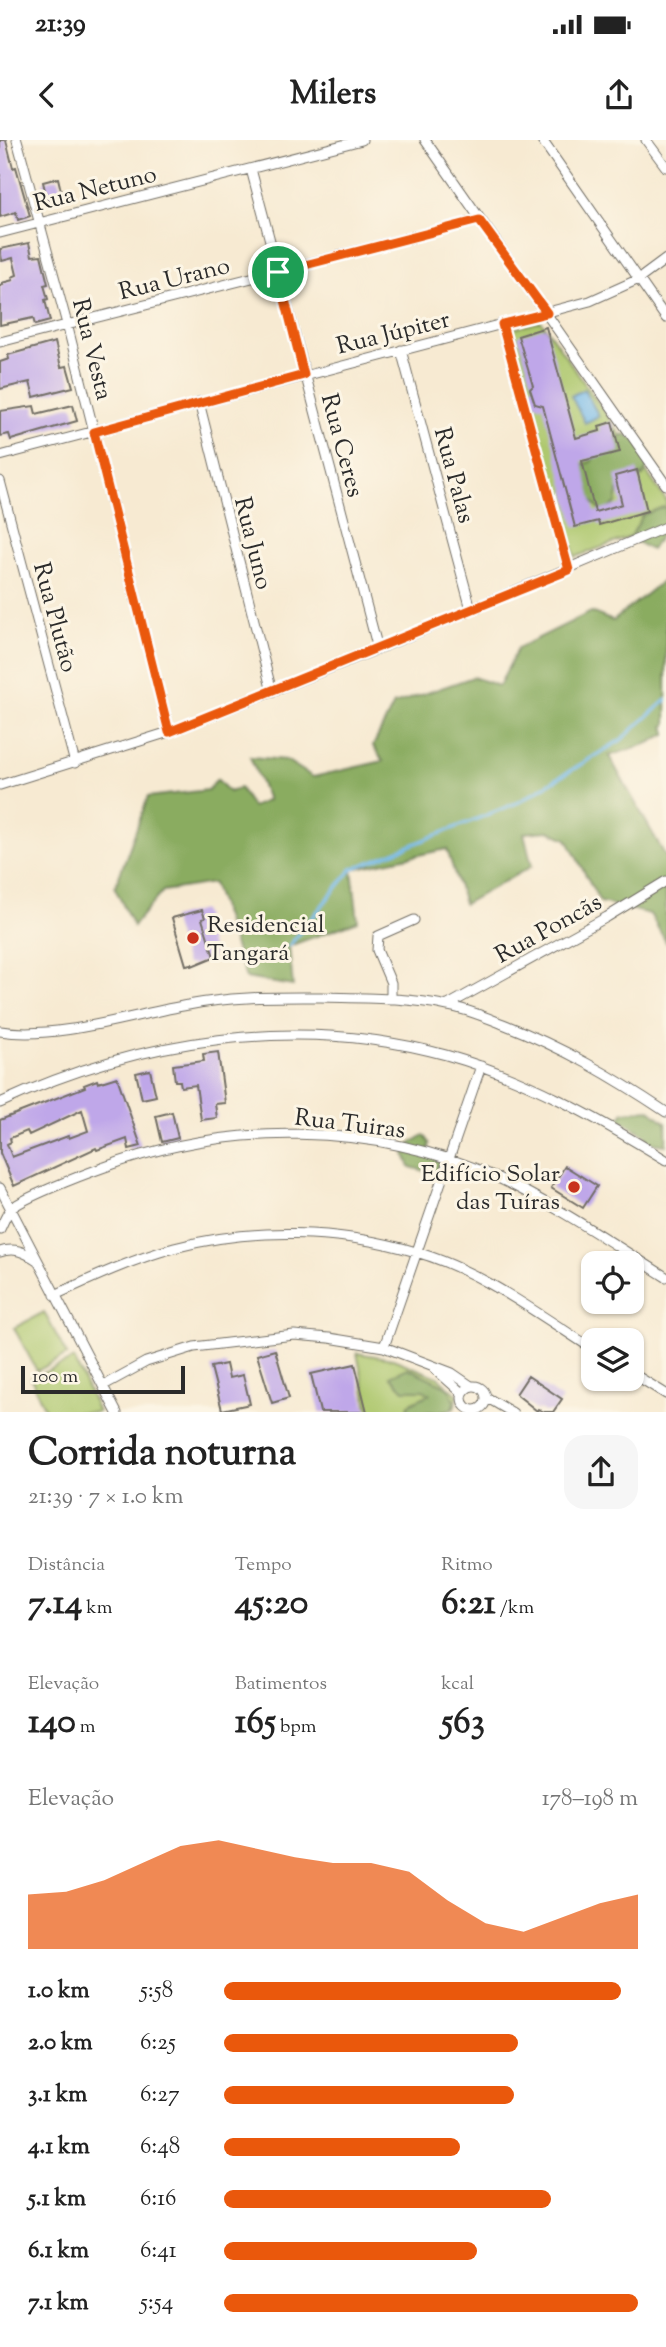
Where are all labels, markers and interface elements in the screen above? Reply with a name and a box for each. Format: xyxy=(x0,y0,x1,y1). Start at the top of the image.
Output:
text: 21:39 xyxy=(35,6,86,43)
text: Milers xyxy=(290,72,376,118)
icon: back xyxy=(28,76,66,114)
icon: share xyxy=(600,76,638,114)
street label: Rua Netuno xyxy=(30,158,160,222)
pin xyxy=(248,242,308,302)
street label: Rua Urano xyxy=(115,250,234,310)
icon: arrive xyxy=(259,253,297,291)
street label: Rua Vesta xyxy=(62,295,120,404)
street label: Rua Júpiter xyxy=(333,303,454,364)
street label: Rua Ceres xyxy=(311,390,371,501)
street label: Rua Palas xyxy=(424,424,482,527)
street label: Rua Juno xyxy=(224,494,280,593)
street label: Rua Plutão xyxy=(23,559,85,676)
street label: Rua Poncãs xyxy=(489,886,609,973)
place label: Residencial Tangará xyxy=(207,909,325,971)
marker: Residencial Tangará xyxy=(185,930,201,946)
street label: Rua Tuiras xyxy=(292,1101,407,1149)
place label: Edifício Solar das Tuíras xyxy=(421,1158,560,1220)
marker: Edifício Solar das Tuíras xyxy=(566,1179,582,1195)
map controls xyxy=(581,1251,644,1391)
button: locate xyxy=(581,1251,644,1314)
button: layers xyxy=(581,1328,644,1391)
scale bar xyxy=(21,1364,186,1395)
text: 100 m xyxy=(32,1364,78,1391)
text: Corrida noturna xyxy=(28,1428,296,1482)
button: share xyxy=(564,1435,638,1509)
text: 21:39 · 7 × 1.0 km xyxy=(28,1481,183,1514)
text: Distância xyxy=(28,1552,105,1579)
text: Tempo xyxy=(235,1552,292,1579)
text: Ritmo xyxy=(441,1552,493,1579)
text: 7.14 xyxy=(28,1579,82,1630)
text: 45:20 xyxy=(235,1579,308,1630)
text: 6:21 xyxy=(441,1579,496,1630)
text: km xyxy=(82,1595,112,1622)
text: /km xyxy=(496,1595,534,1622)
text: Elevação xyxy=(28,1671,99,1698)
text: Batimentos xyxy=(235,1671,327,1698)
text: kcal xyxy=(441,1671,474,1698)
text: 140 xyxy=(28,1698,76,1749)
text: 165 xyxy=(235,1698,276,1749)
text: 563 xyxy=(441,1698,485,1749)
text: m xyxy=(76,1714,96,1741)
text: bpm xyxy=(276,1714,316,1741)
text: Elevação xyxy=(28,1783,114,1816)
text: 178–198 m xyxy=(542,1783,638,1816)
text: 1.0 km xyxy=(28,1975,90,2008)
text: 5:58 xyxy=(140,1975,173,2008)
text: 2.0 km xyxy=(28,2027,93,2060)
text: 6:25 xyxy=(140,2027,176,2060)
text: 3.1 km xyxy=(28,2079,87,2112)
text: 6:27 xyxy=(140,2079,179,2112)
text: 4.1 km xyxy=(28,2131,90,2164)
text: 6:48 xyxy=(140,2131,180,2164)
text: 5.1 km xyxy=(28,2183,86,2216)
text: 6:16 xyxy=(140,2183,176,2216)
text: 6.1 km xyxy=(28,2235,89,2268)
text: 6:41 xyxy=(140,2235,177,2268)
text: 7.1 km xyxy=(28,2287,89,2320)
text: 5:54 xyxy=(140,2287,173,2320)

